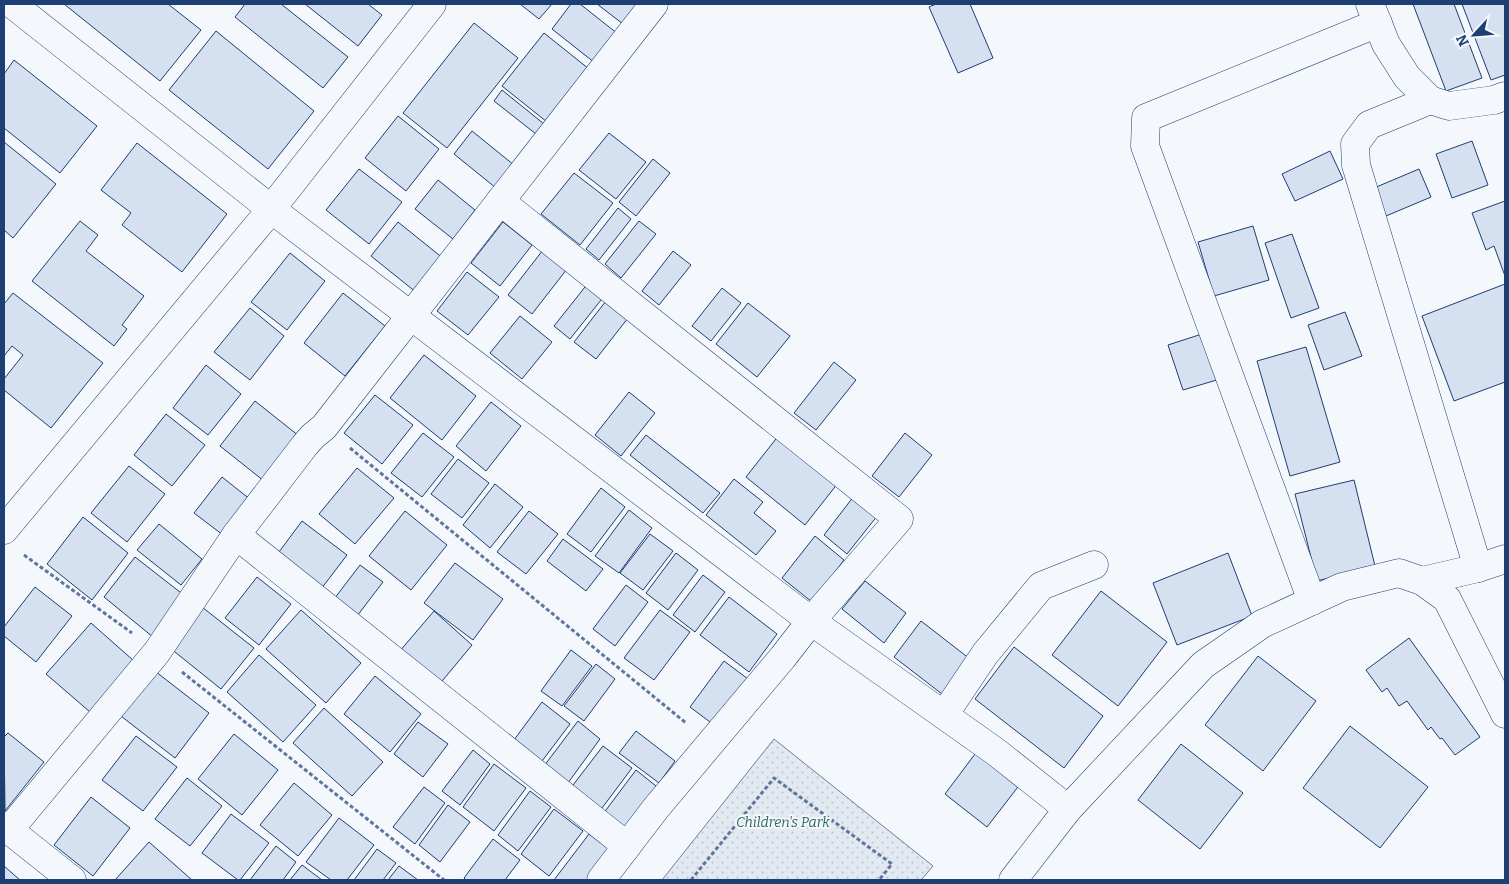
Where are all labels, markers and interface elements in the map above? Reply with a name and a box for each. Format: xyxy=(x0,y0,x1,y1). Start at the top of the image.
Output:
north arrow xyxy=(1449,10,1499,60)
text: N xyxy=(1453,32,1473,49)
park label: Children's Park xyxy=(736,814,830,831)

